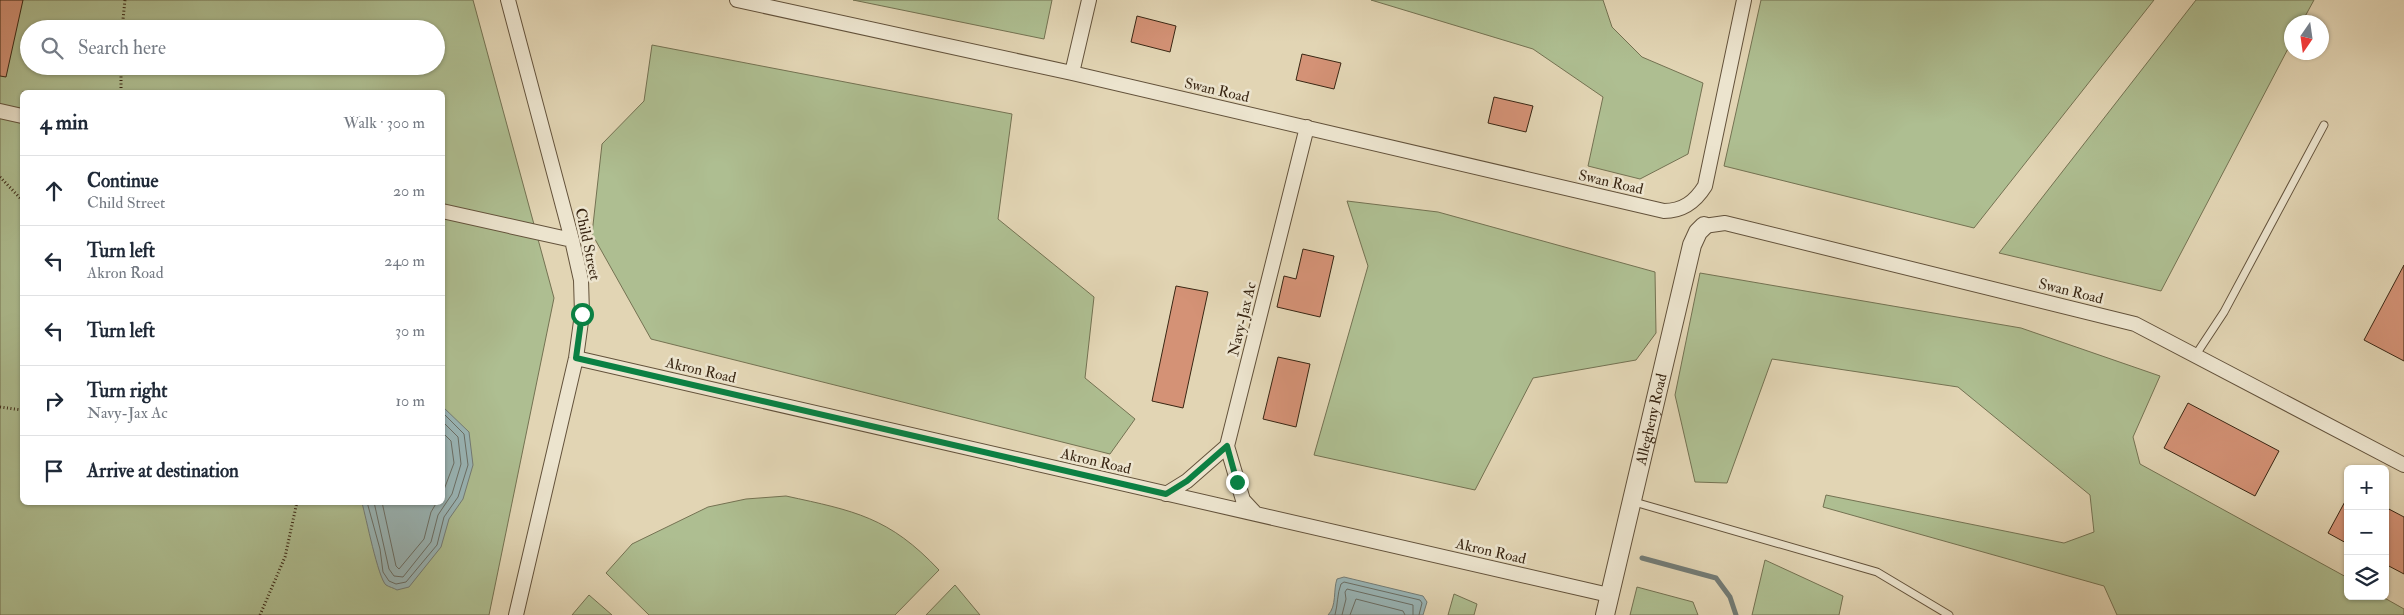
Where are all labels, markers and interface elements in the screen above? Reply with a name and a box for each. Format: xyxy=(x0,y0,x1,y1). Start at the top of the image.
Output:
north arrow xyxy=(2284,15,2329,60)
search box xyxy=(20,20,445,75)
icon: search xyxy=(38,34,66,62)
text: Search here xyxy=(78,36,166,60)
street label: Swan Road xyxy=(1183,74,1252,107)
text: 4 min xyxy=(40,109,88,136)
text: Walk · 300 m xyxy=(344,113,425,133)
street label: Swan Road xyxy=(1577,166,1646,199)
text: Continue xyxy=(87,169,158,193)
icon: ahead xyxy=(40,177,68,205)
text: 20 m xyxy=(393,181,425,201)
text: Child Street xyxy=(87,193,165,213)
street label: Child Street xyxy=(571,206,604,282)
text: Turn left xyxy=(87,239,155,263)
icon: left xyxy=(40,247,68,275)
text: 240 m xyxy=(384,251,425,271)
text: Akron Road xyxy=(87,263,164,283)
street label: Swan Road xyxy=(2037,274,2106,309)
street label: Navy-Jax Ac xyxy=(1224,280,1262,358)
route start xyxy=(571,303,594,326)
icon: left xyxy=(40,317,68,345)
text: Turn left xyxy=(87,319,155,343)
text: 30 m xyxy=(395,321,425,341)
street label: Akron Road xyxy=(663,353,739,388)
street label: Allegheny Road xyxy=(1631,371,1672,468)
text: Turn right xyxy=(87,379,167,403)
icon: right xyxy=(40,387,68,415)
text: 10 m xyxy=(395,391,425,411)
text: Navy-Jax Ac xyxy=(87,403,168,423)
street label: Akron Road xyxy=(1058,444,1134,479)
icon: arrive xyxy=(40,457,68,485)
text: Arrive at destination xyxy=(87,459,239,483)
map controls xyxy=(2344,465,2389,600)
button: + xyxy=(2344,465,2389,510)
route end xyxy=(1226,471,1249,494)
button: − xyxy=(2344,510,2389,555)
street label: Akron Road xyxy=(1453,534,1529,569)
button: layers xyxy=(2344,555,2389,600)

